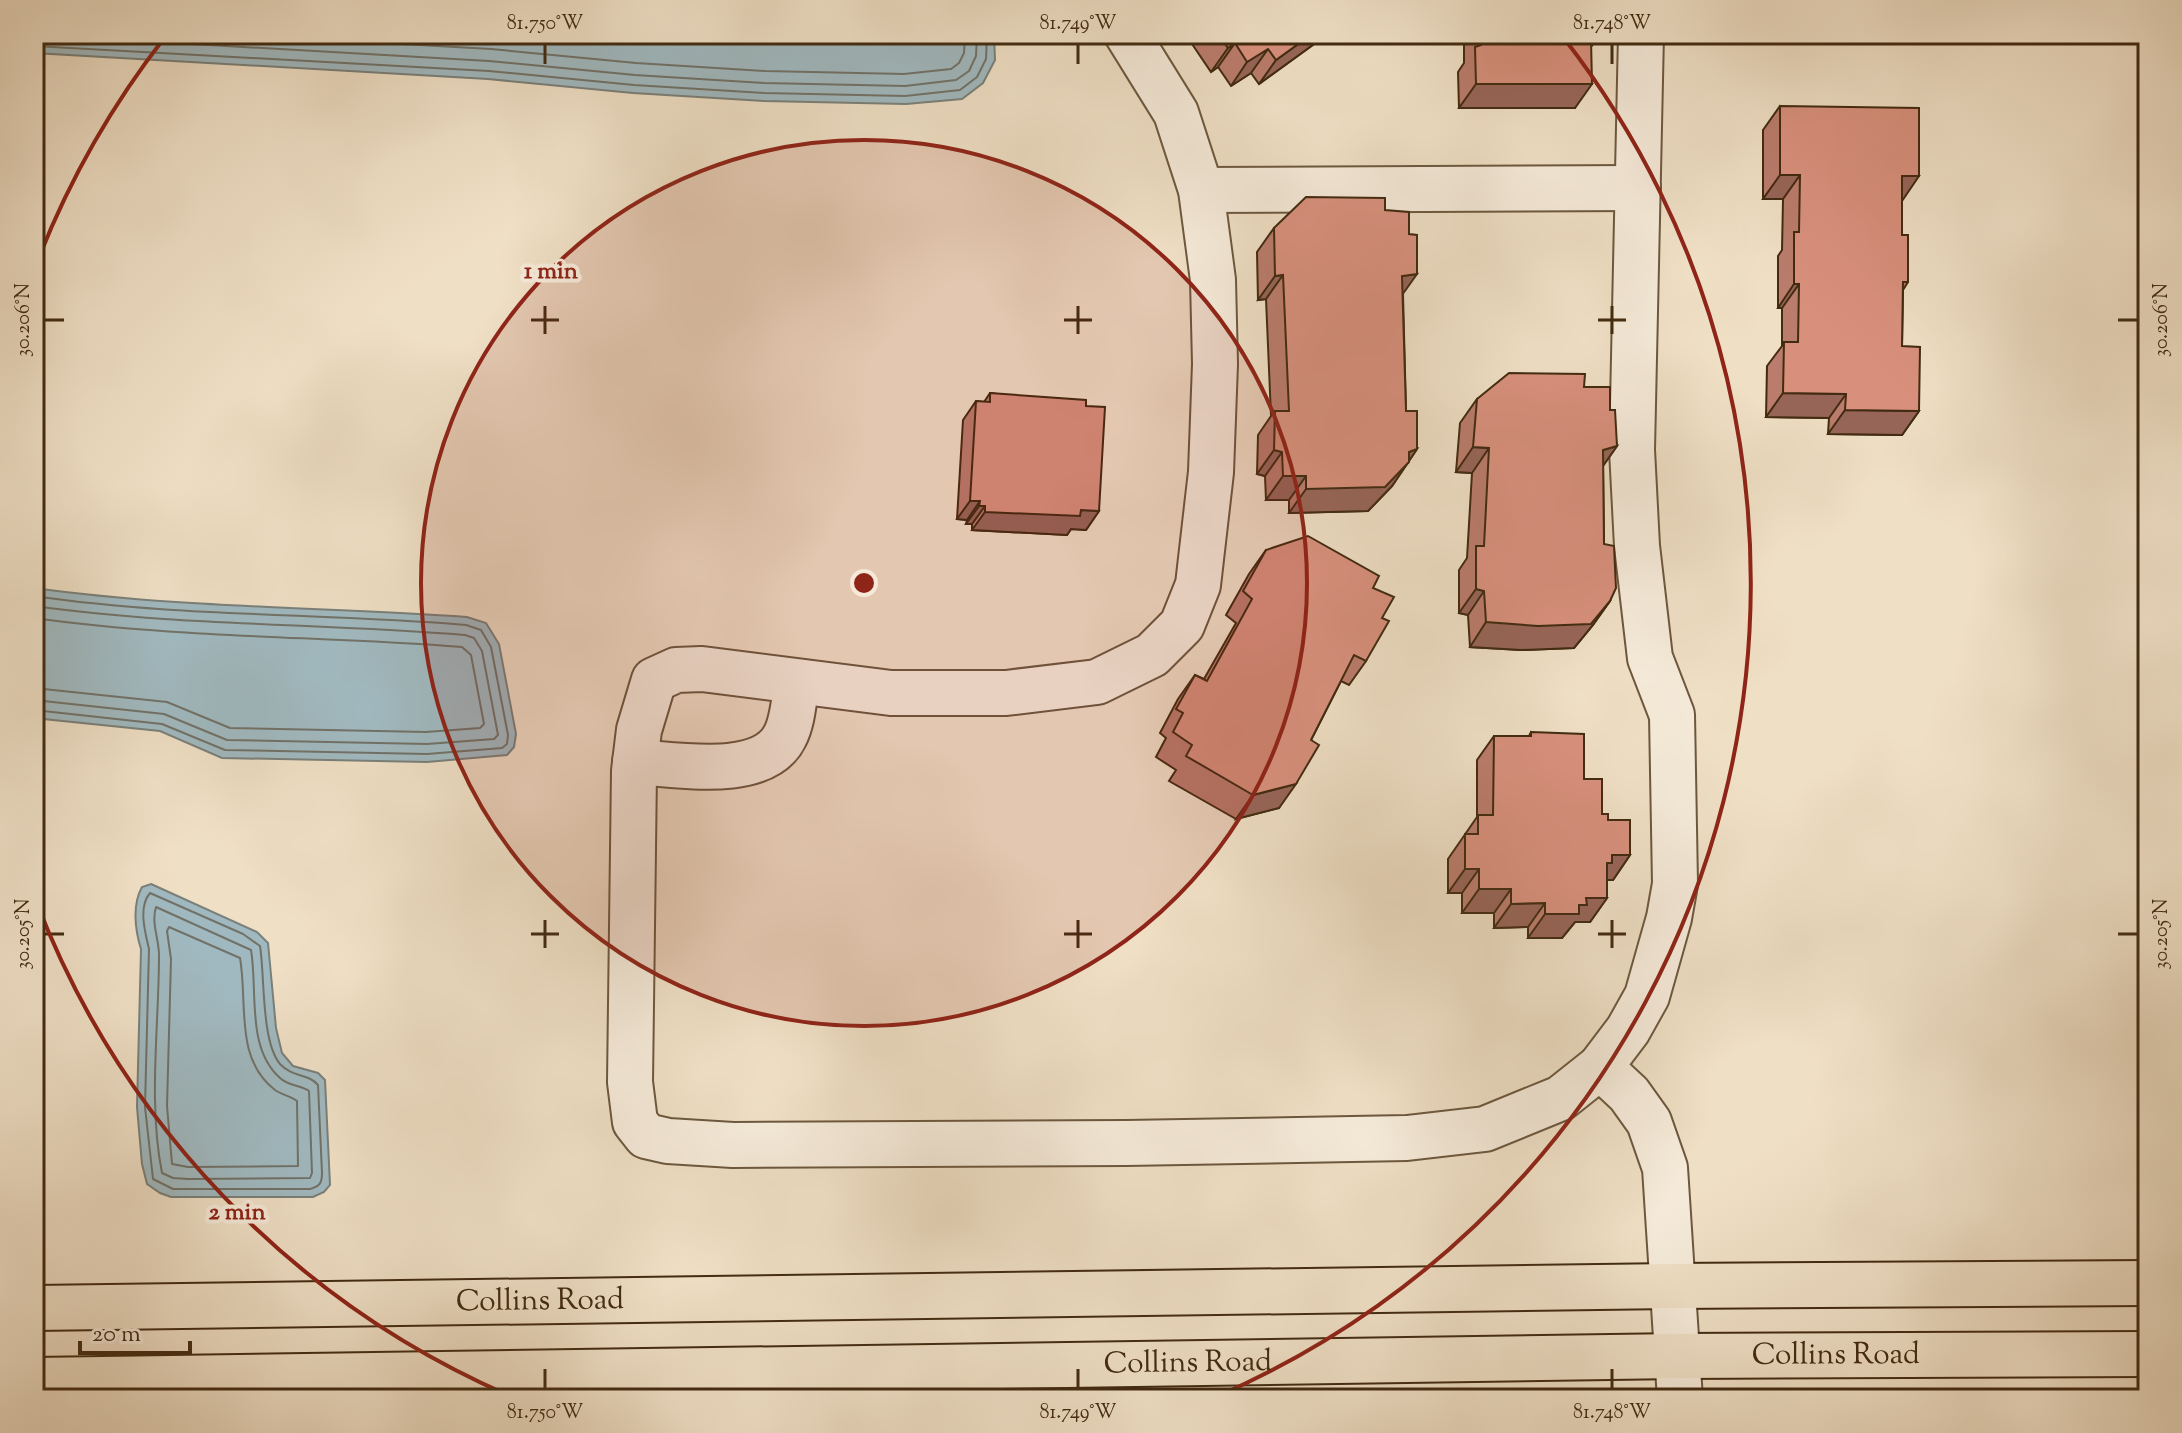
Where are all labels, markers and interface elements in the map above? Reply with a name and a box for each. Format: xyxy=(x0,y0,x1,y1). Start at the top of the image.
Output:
text: 81.750°W xyxy=(507,10,583,39)
text: 81.749°W xyxy=(1039,10,1117,39)
text: 81.748°W xyxy=(1573,10,1651,39)
text: 1 min xyxy=(524,255,579,289)
text: 30.206°N xyxy=(10,283,39,357)
text: 30.206°N xyxy=(2148,283,2177,357)
centre of rings xyxy=(850,569,878,597)
text: 30.205°N xyxy=(10,899,39,969)
text: 30.205°N xyxy=(2148,899,2177,969)
text: 2 min xyxy=(208,1196,266,1230)
street label: Collins Road xyxy=(456,1279,624,1324)
scale bar xyxy=(80,1305,190,1355)
text: 20 m xyxy=(92,1318,141,1352)
street label: Collins Road xyxy=(1752,1333,1920,1377)
street label: Collins Road xyxy=(1103,1340,1272,1386)
text: 81.750°W xyxy=(507,1399,583,1428)
text: 81.749°W xyxy=(1039,1399,1117,1428)
text: 81.748°W xyxy=(1573,1399,1651,1428)

